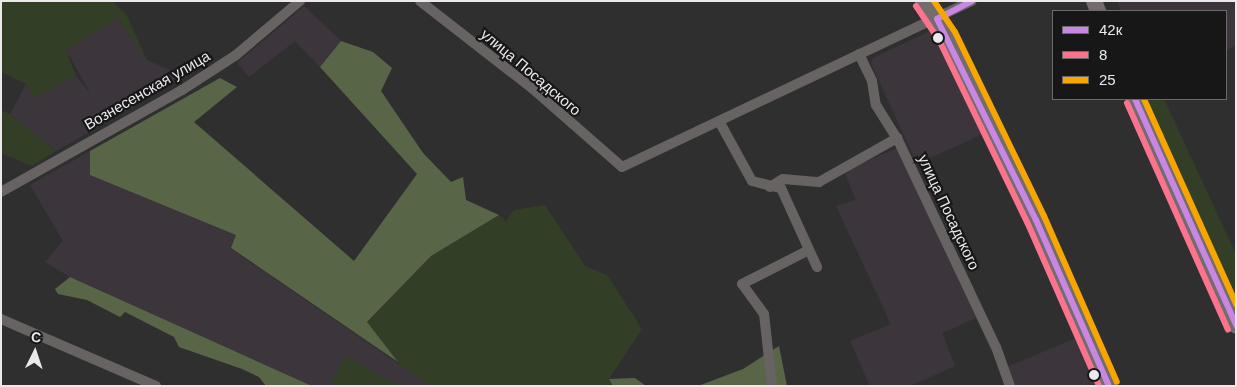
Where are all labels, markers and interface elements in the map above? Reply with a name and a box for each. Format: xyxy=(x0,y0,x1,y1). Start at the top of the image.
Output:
legend xyxy=(1052,10,1227,100)
text: 42к xyxy=(1099,21,1122,38)
street label: улица Посадского xyxy=(477,25,585,119)
unlabelled marker xyxy=(933,33,943,43)
text: 8 xyxy=(1099,46,1107,63)
street label: Вознесенская улица xyxy=(81,47,213,133)
text: 25 xyxy=(1099,71,1116,88)
street label: улица Посадского xyxy=(914,151,984,273)
north arrow xyxy=(10,327,60,377)
text: С xyxy=(30,329,42,345)
unlabelled marker xyxy=(1089,370,1099,380)

